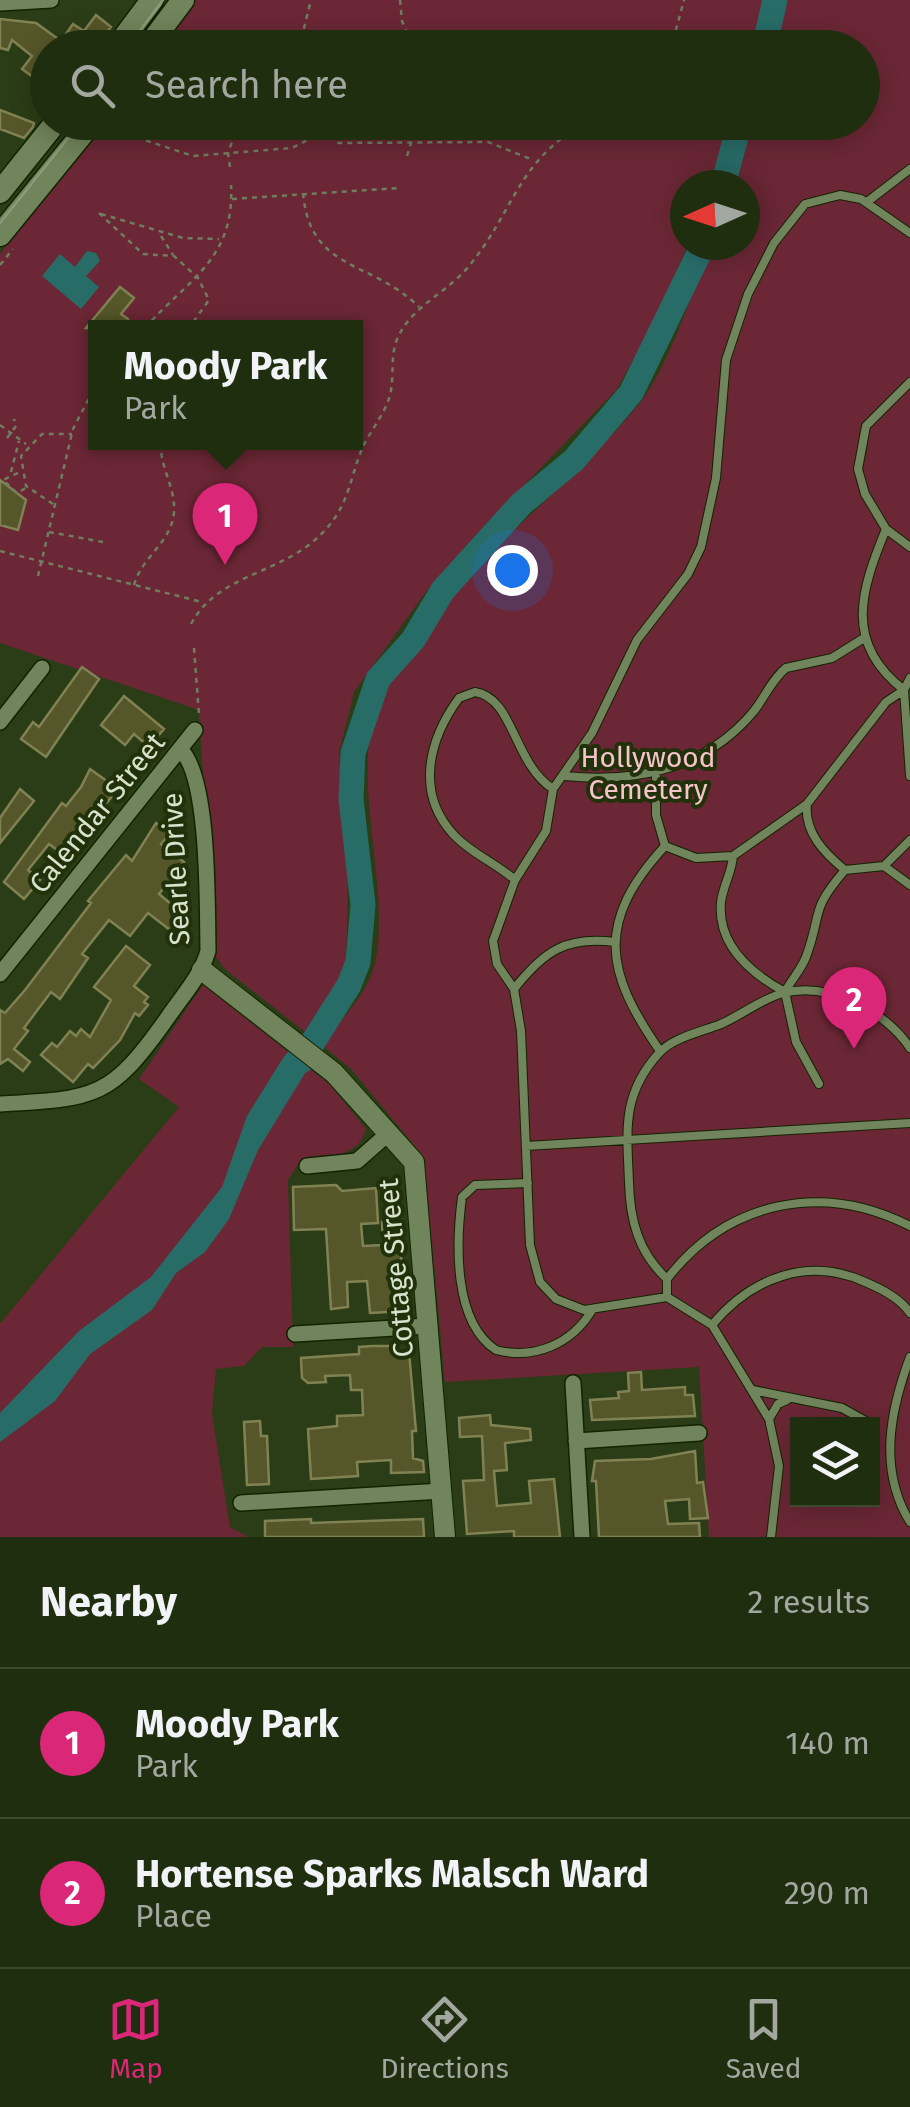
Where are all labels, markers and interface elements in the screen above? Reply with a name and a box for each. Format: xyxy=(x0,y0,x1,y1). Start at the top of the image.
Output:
search box xyxy=(30,30,880,140)
icon: search xyxy=(65,58,120,113)
text: Search here xyxy=(145,62,348,108)
north arrow xyxy=(670,170,760,260)
popup xyxy=(88,320,363,450)
text: Moody Park xyxy=(124,343,327,389)
text: Park xyxy=(124,389,187,427)
pin: 1 xyxy=(192,482,258,565)
your location xyxy=(487,545,538,596)
street label: Calendar Street xyxy=(22,726,172,900)
park label: Hollywood Cemetery xyxy=(581,741,715,806)
street label: Searle Drive xyxy=(156,792,196,946)
pin: 2 xyxy=(822,966,886,1049)
street label: Cottage Street xyxy=(372,1176,420,1359)
map controls xyxy=(790,1417,880,1507)
button: layers xyxy=(790,1417,880,1507)
text: Nearby xyxy=(40,1577,177,1627)
text: 2 results xyxy=(747,1583,870,1621)
text: Moody Park xyxy=(135,1701,339,1747)
text: 1 xyxy=(65,1724,80,1762)
text: 140 m xyxy=(785,1724,870,1762)
text: Park xyxy=(135,1747,198,1785)
text: Hortense Sparks Malsch Ward xyxy=(135,1851,649,1897)
text: 2 xyxy=(64,1874,81,1912)
text: 290 m xyxy=(784,1874,870,1912)
text: Place xyxy=(135,1897,212,1935)
tab: Map xyxy=(108,1992,163,2085)
tab: Directions xyxy=(380,1992,509,2085)
tab: Saved xyxy=(726,1992,802,2085)

